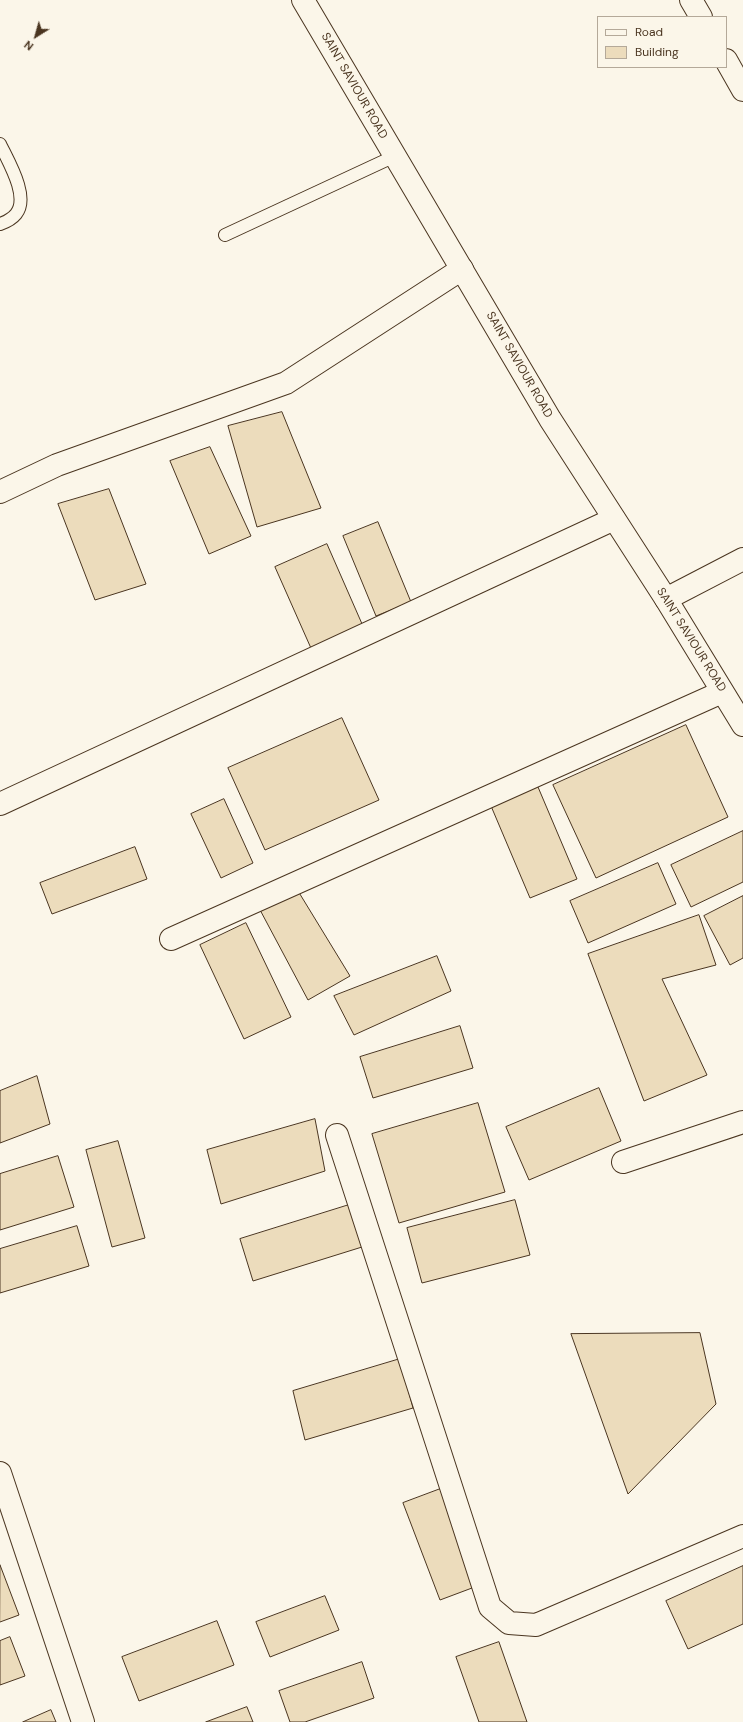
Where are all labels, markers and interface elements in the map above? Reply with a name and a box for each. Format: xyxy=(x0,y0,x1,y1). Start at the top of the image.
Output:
north arrow xyxy=(16,16,56,56)
legend xyxy=(597,16,727,68)
text: Road xyxy=(635,24,663,40)
street label: SAINT SAVIOUR ROAD xyxy=(318,30,390,142)
text: N xyxy=(21,38,36,54)
text: Building xyxy=(635,44,679,60)
street label: SAINT SAVIOUR ROAD xyxy=(483,309,555,421)
street label: SAINT SAVIOUR ROAD xyxy=(653,585,729,695)

